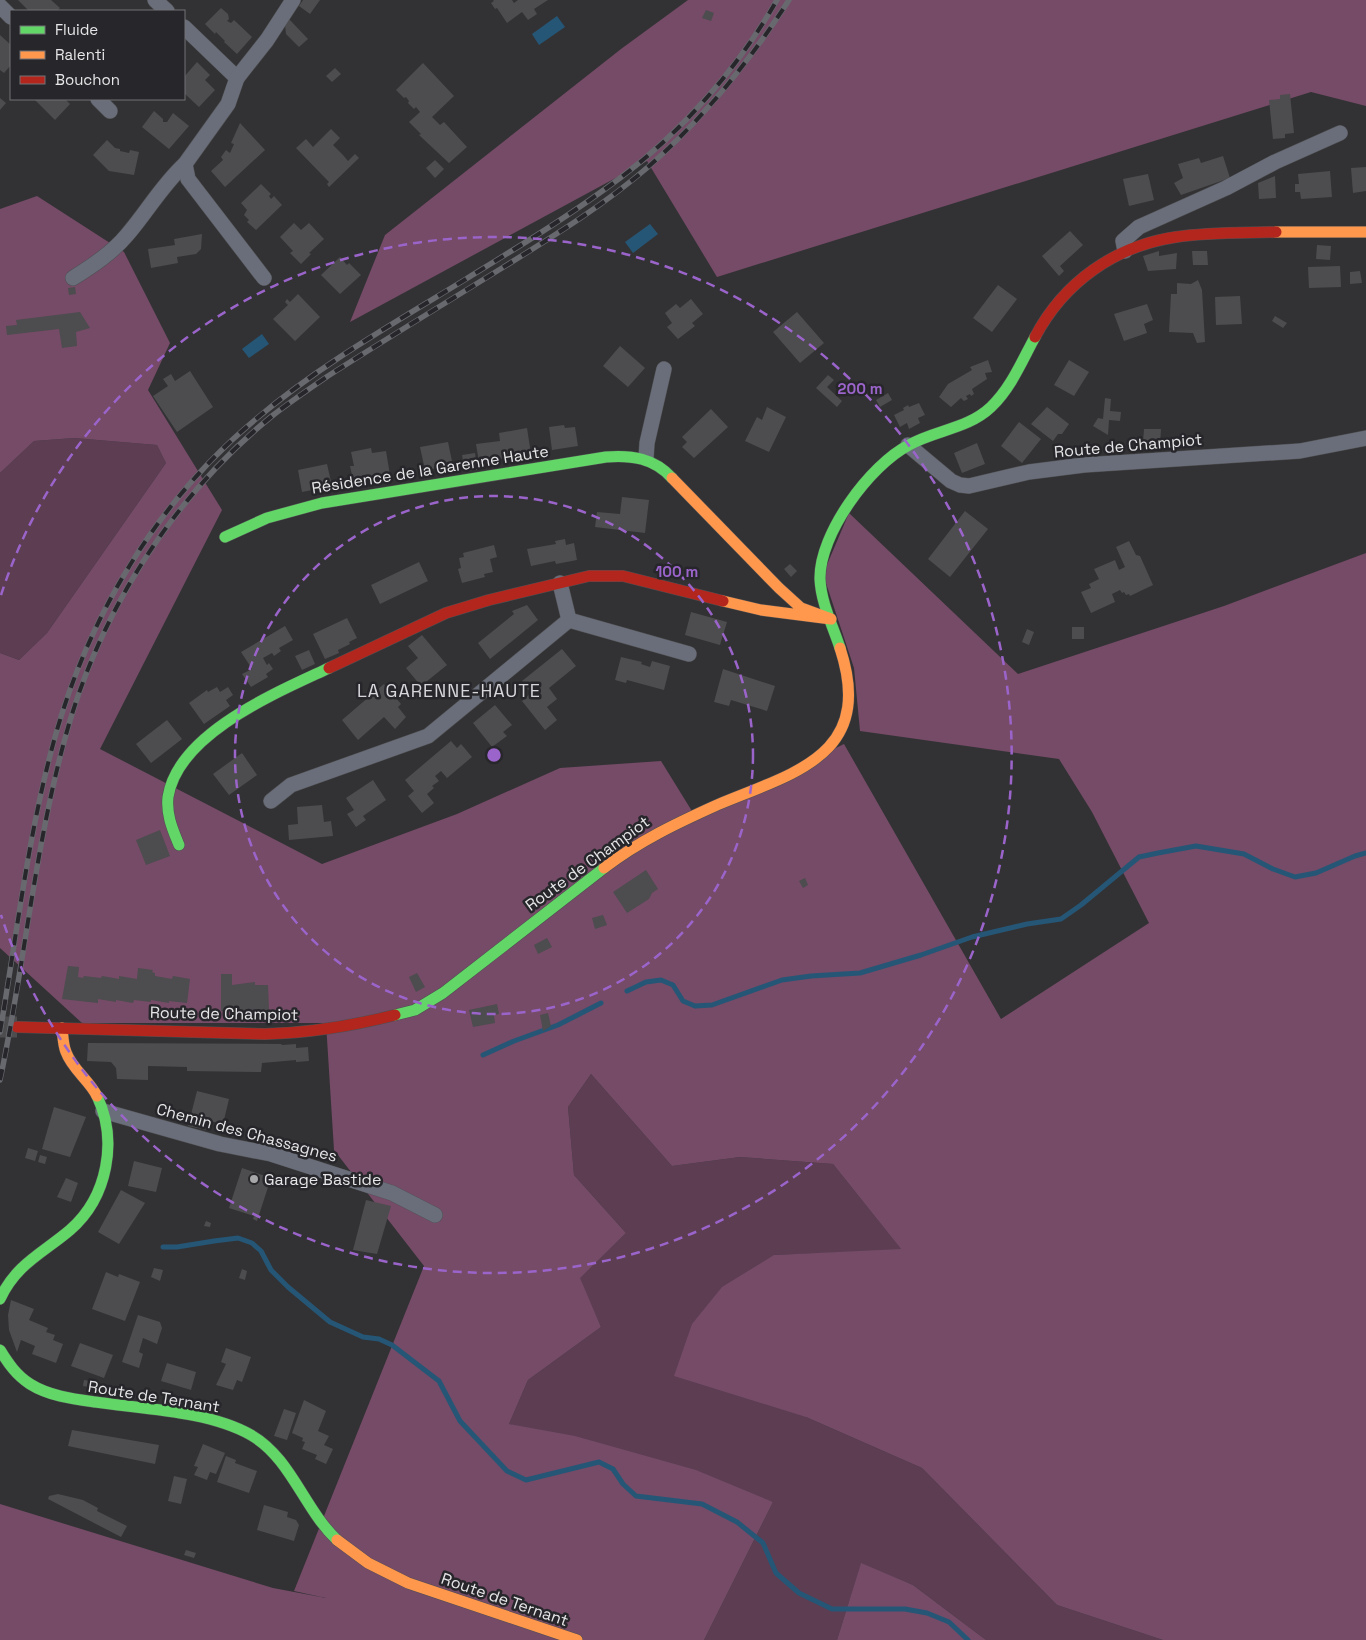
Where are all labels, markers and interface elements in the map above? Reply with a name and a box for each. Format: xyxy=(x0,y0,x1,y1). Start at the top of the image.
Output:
legend xyxy=(10,10,185,100)
text: Fluide xyxy=(55,20,98,39)
text: Ralenti xyxy=(55,45,105,64)
text: Bouchon xyxy=(55,70,120,89)
text: 200 m xyxy=(838,379,882,398)
street label: Route de Champiot xyxy=(1053,429,1203,462)
street label: Résidence de la Garenne Haute xyxy=(310,440,550,499)
text: 100 m xyxy=(656,562,698,581)
district label: LA GARENNE-HAUTE xyxy=(357,679,541,702)
centre of rings xyxy=(485,746,503,764)
street label: Route de Champiot xyxy=(521,811,654,916)
street label: Route de Champiot xyxy=(150,1002,298,1025)
street label: Chemin des Chassagnes xyxy=(154,1098,340,1167)
place label: Garage Bastide xyxy=(264,1169,381,1190)
marker: Garage Bastide xyxy=(248,1173,260,1185)
street label: Route de Ternant xyxy=(87,1376,221,1417)
street label: Route de Ternant xyxy=(438,1568,571,1631)

